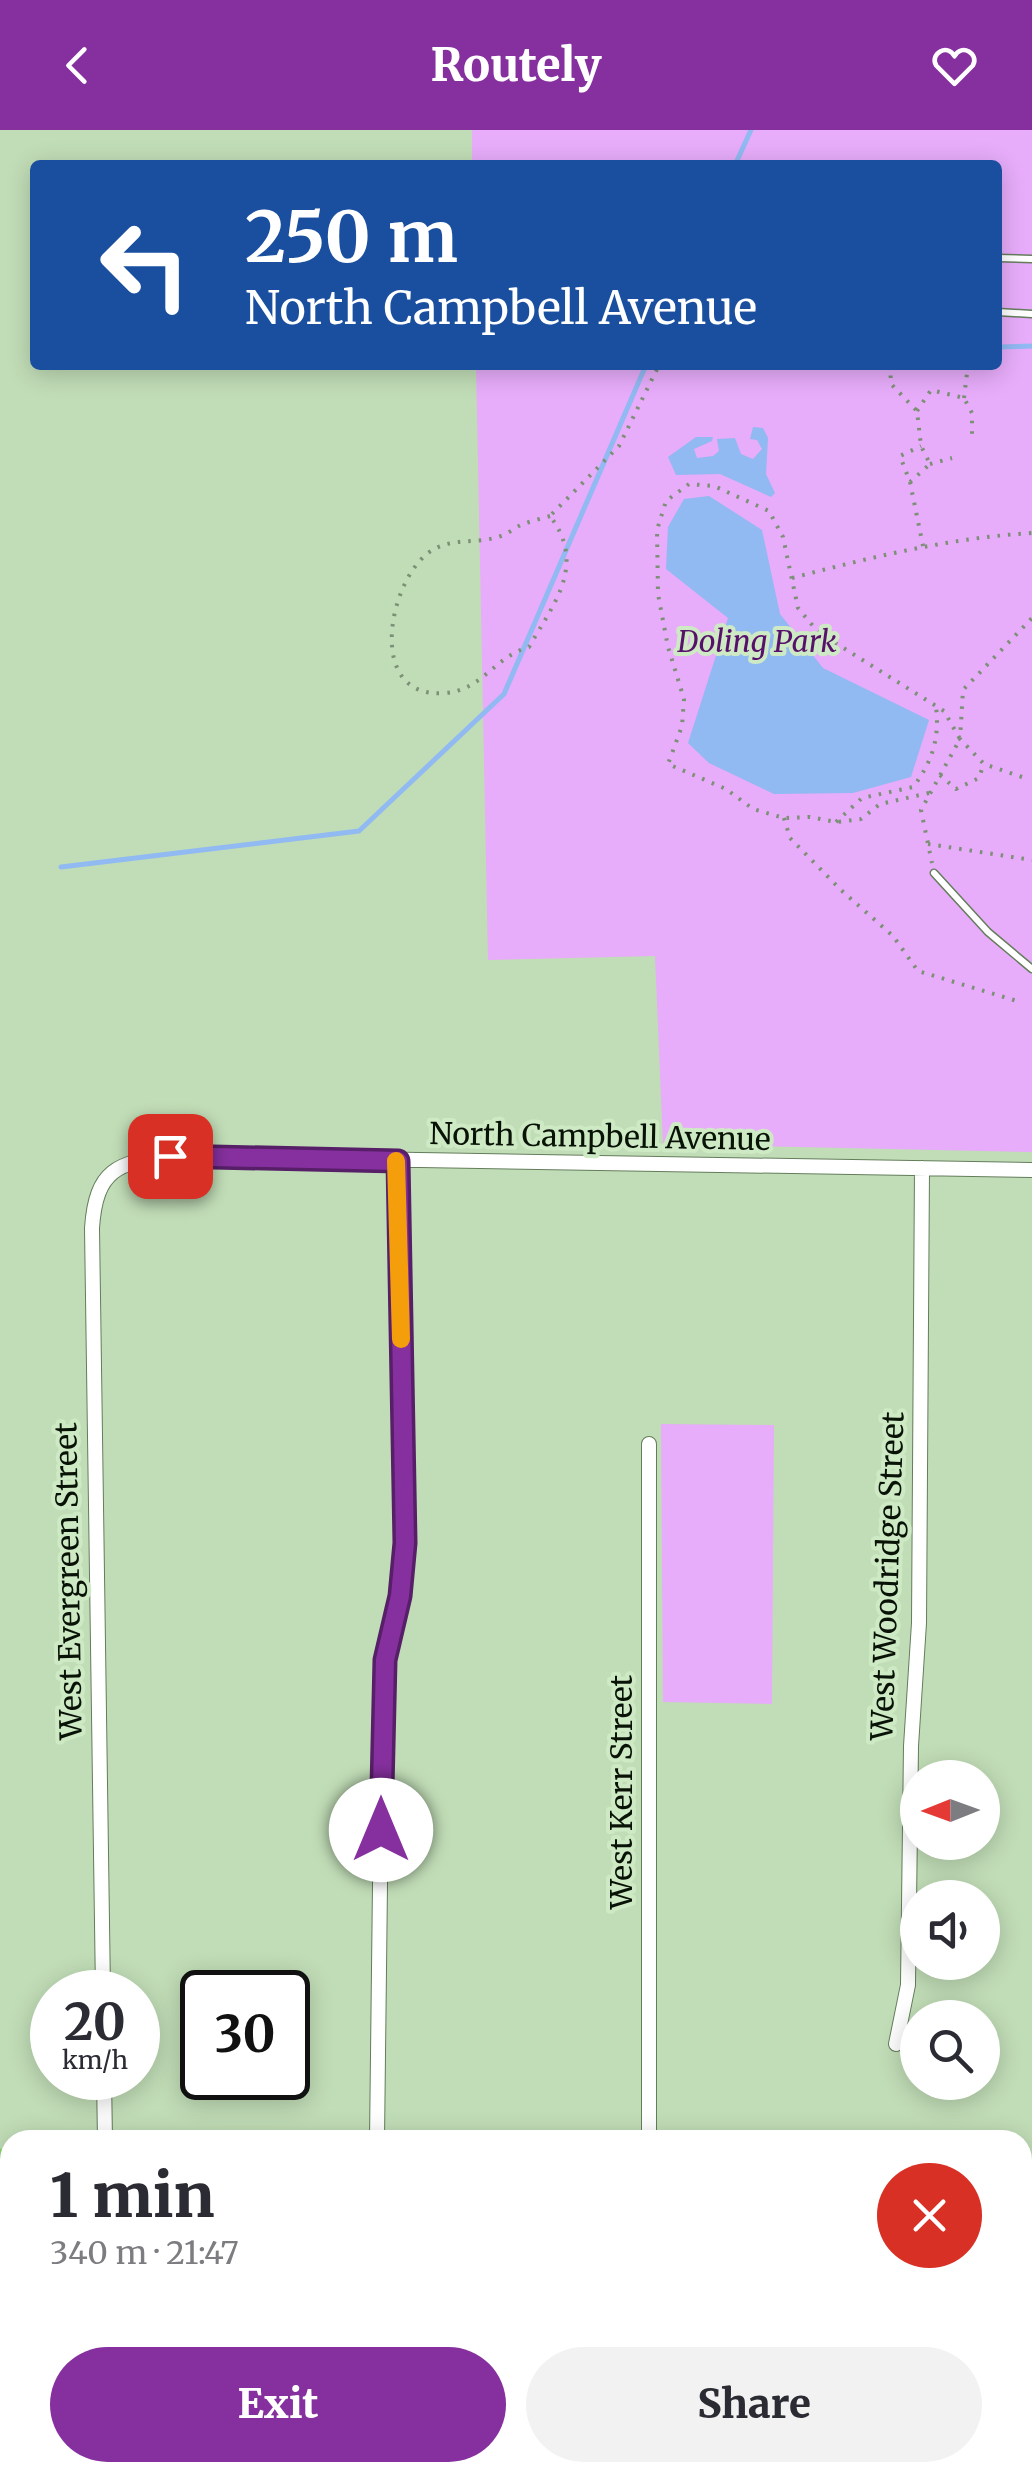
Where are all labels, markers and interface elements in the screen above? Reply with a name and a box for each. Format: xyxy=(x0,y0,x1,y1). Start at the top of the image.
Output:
text: Routely xyxy=(430,37,602,93)
icon: back xyxy=(50,38,105,93)
icon: heart xyxy=(927,38,982,93)
text: 250 m xyxy=(245,193,458,281)
icon: left xyxy=(80,200,210,330)
text: North Campbell Avenue xyxy=(245,280,757,336)
park label: Doling Park xyxy=(676,622,837,660)
pin xyxy=(128,1114,213,1199)
street label: North Campbell Avenue xyxy=(429,1114,771,1158)
icon: arrive xyxy=(143,1129,198,1184)
street label: West Woodridge Street xyxy=(862,1411,912,1742)
street label: West Evergreen Street xyxy=(46,1422,90,1741)
street label: West Kerr Street xyxy=(602,1674,640,1910)
north arrow xyxy=(900,1760,1000,1860)
map controls xyxy=(900,1760,1000,2100)
position arrow xyxy=(329,1778,433,1882)
button: sound xyxy=(900,1880,1000,1980)
speed limit sign: 30 xyxy=(180,1970,310,2100)
text: 20 xyxy=(64,1991,126,2054)
button: search xyxy=(900,2000,1000,2100)
text: km/h xyxy=(62,2044,128,2076)
text: 1 min xyxy=(50,2158,214,2233)
button: close xyxy=(877,2163,982,2268)
text: 340 m · 21:47 xyxy=(50,2233,239,2273)
button: Exit xyxy=(50,2347,506,2462)
button: Share xyxy=(526,2347,982,2462)

